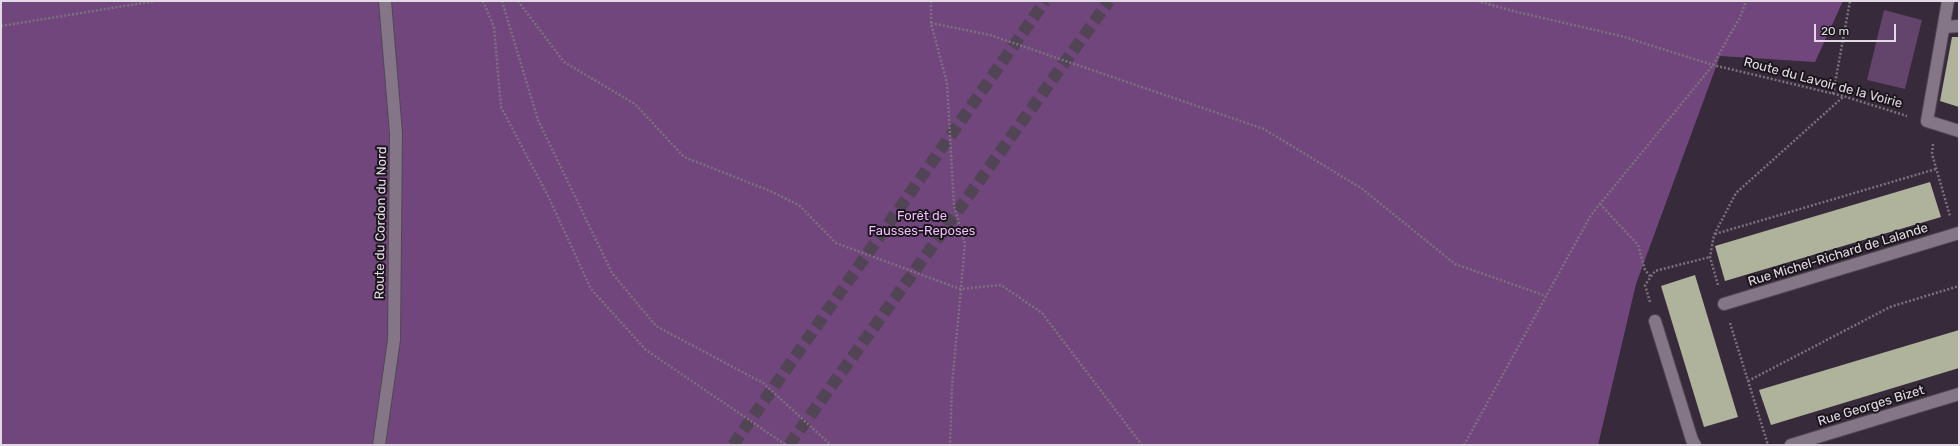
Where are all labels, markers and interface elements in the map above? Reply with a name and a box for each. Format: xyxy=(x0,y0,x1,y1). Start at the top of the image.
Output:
scale bar xyxy=(1816,16,1898,42)
text: 20 m xyxy=(1821,24,1849,38)
street label: Route du Lavoir de la Voirie xyxy=(1742,54,1904,112)
street label: Route du Cordon du Nord xyxy=(372,146,390,300)
park label: Forêt de Fausses-Reposes xyxy=(869,208,975,239)
street label: Rue Michel-Richard de Lalande xyxy=(1746,220,1930,290)
street label: Rue Georges Bizet xyxy=(1816,382,1926,430)

